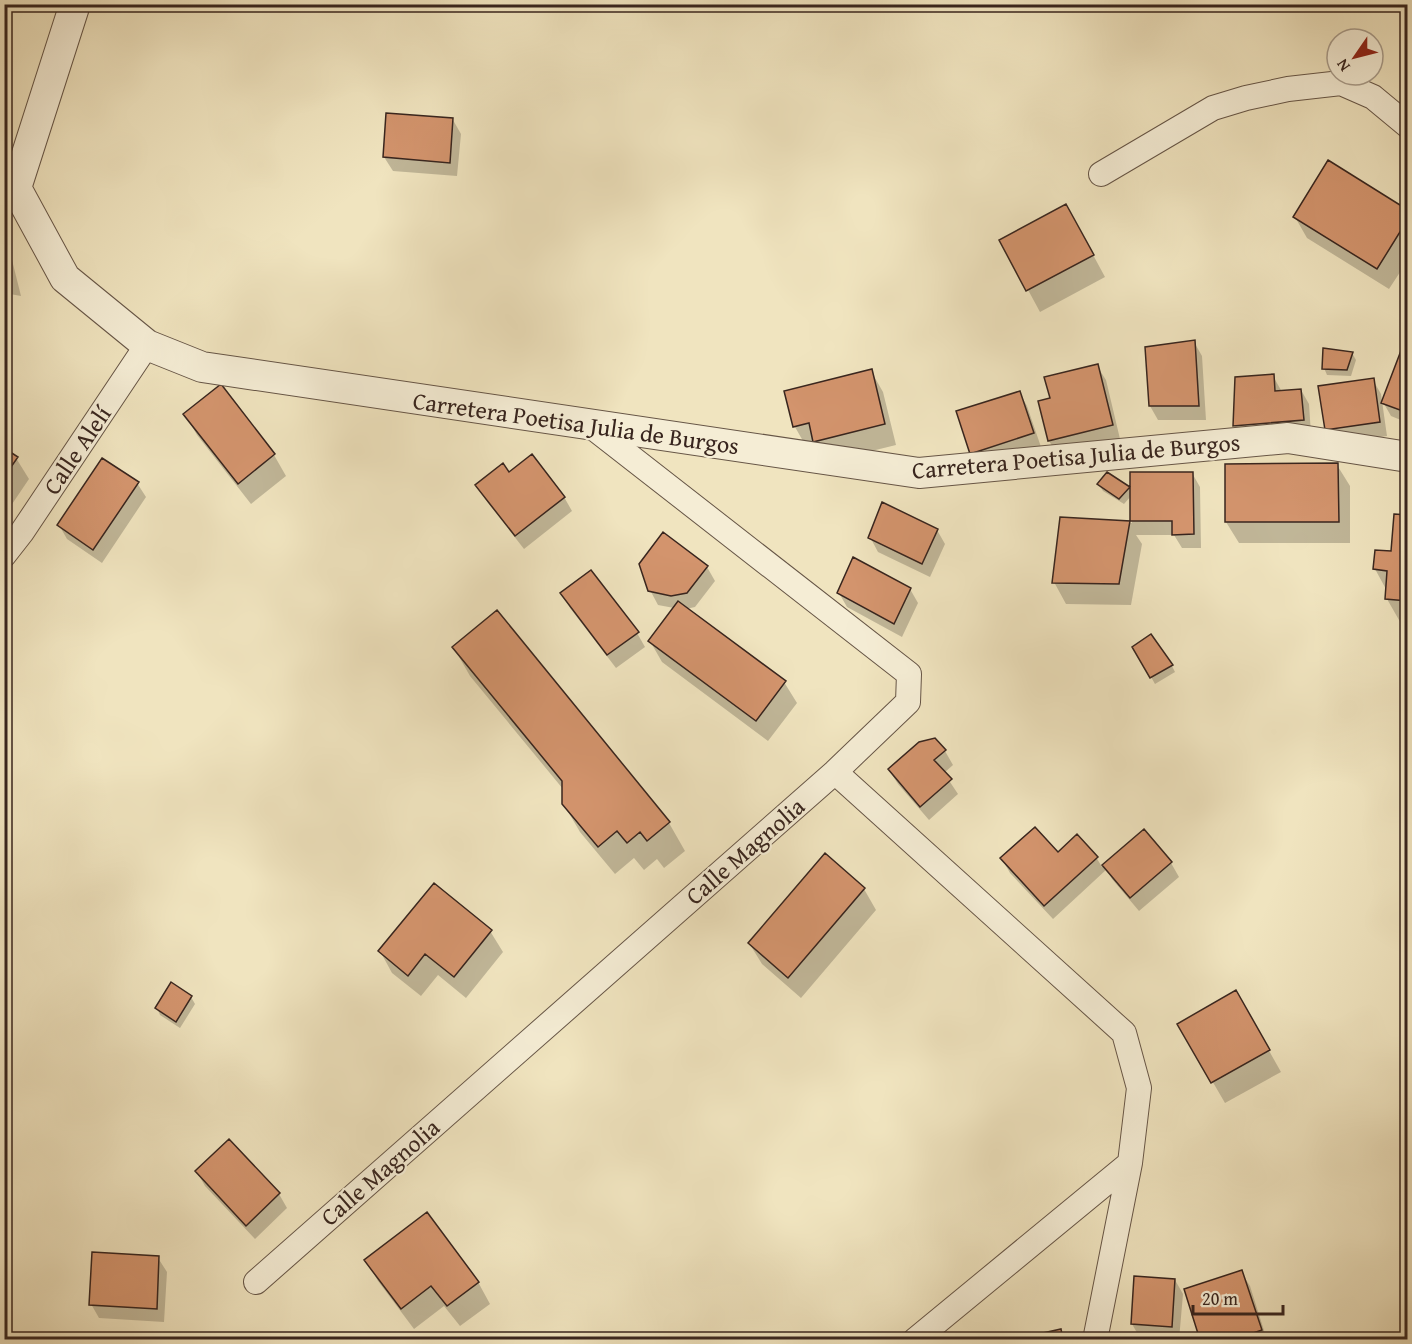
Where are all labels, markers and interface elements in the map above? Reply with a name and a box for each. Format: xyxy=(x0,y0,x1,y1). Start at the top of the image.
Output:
north arrow xyxy=(1325,27,1385,87)
text: N xyxy=(1330,54,1356,77)
street label: Carretera Poetisa Julia de Burgos xyxy=(411,383,741,463)
street label: Calle Alelí xyxy=(34,398,120,501)
street label: Carretera Poetisa Julia de Burgos xyxy=(911,424,1241,488)
street label: Calle Magnolia xyxy=(678,789,813,913)
street label: Calle Magnolia xyxy=(313,1110,448,1234)
scale bar xyxy=(1193,1278,1283,1316)
text: 20 m xyxy=(1202,1285,1238,1312)

